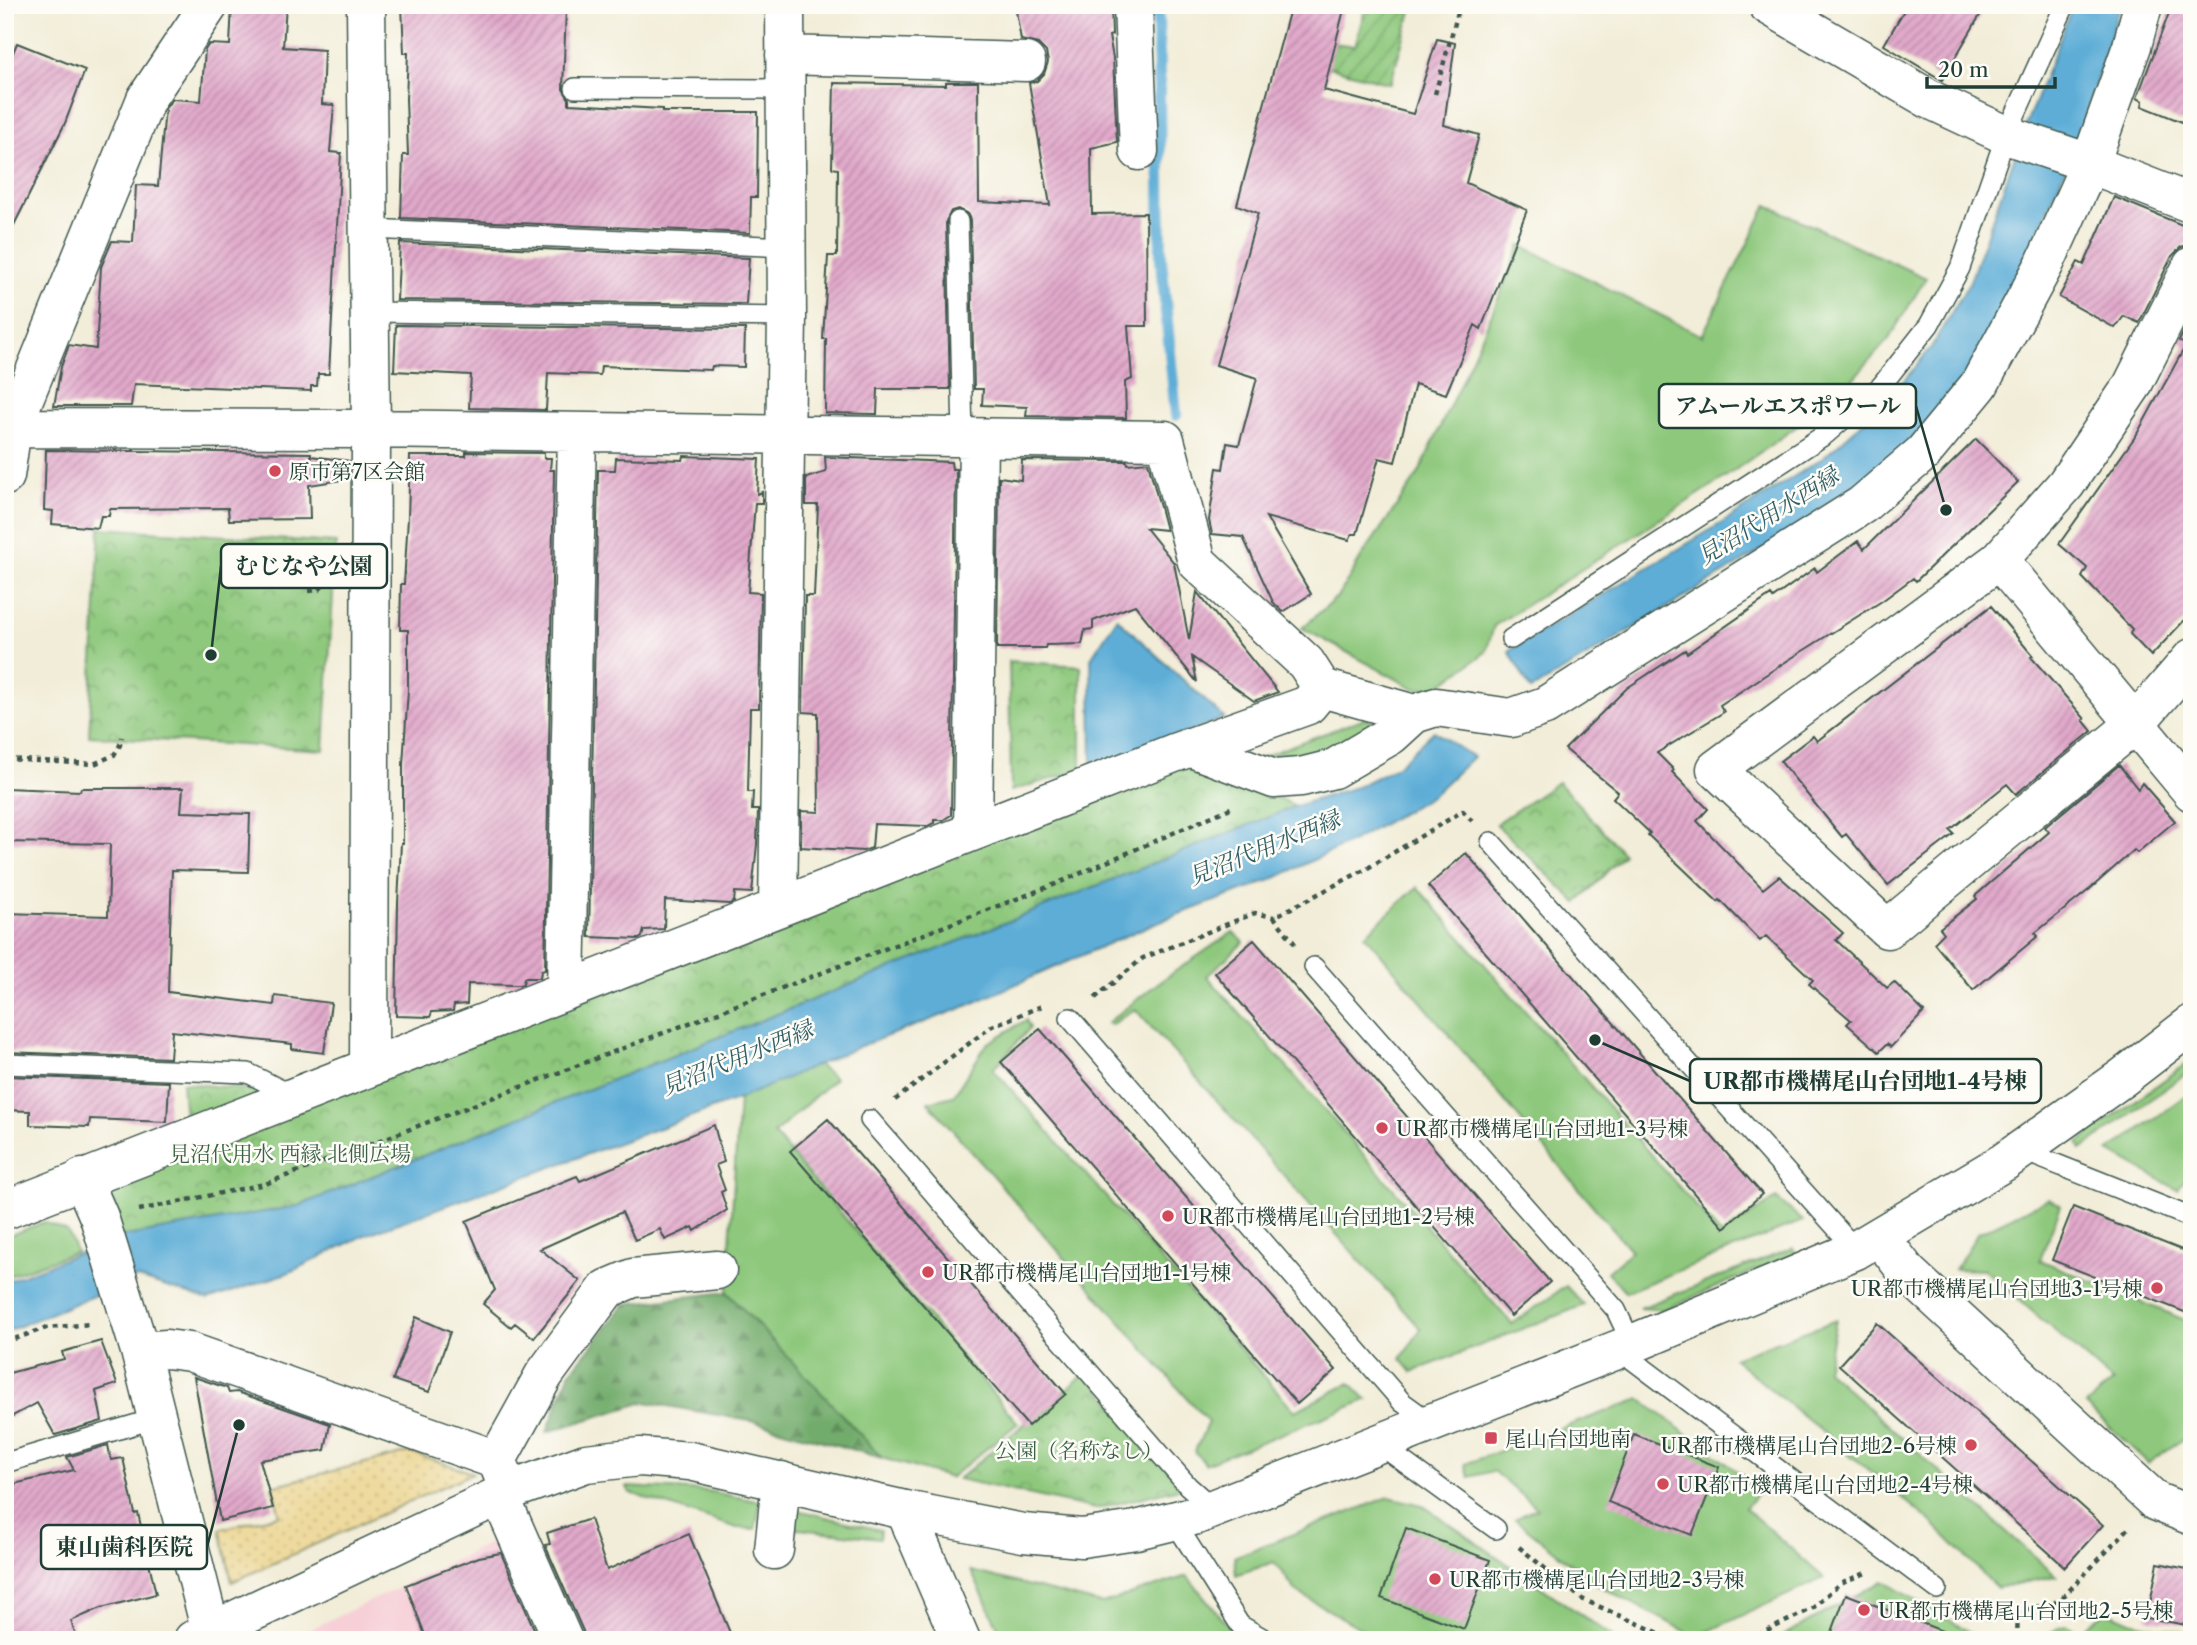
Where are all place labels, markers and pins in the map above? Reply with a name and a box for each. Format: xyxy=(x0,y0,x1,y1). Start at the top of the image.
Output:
callout: アムールエスポワール xyxy=(1659,384,1916,428)
place label: 原市第7区会館 xyxy=(289,459,425,484)
marker: 原市第7区会館 xyxy=(267,463,283,479)
callout: むじなや公園 xyxy=(221,544,387,588)
callout: UR都市機構尾山台団地1-4号棟 xyxy=(1690,1059,2041,1103)
place label: UR都市機構尾山台団地1-3号棟 xyxy=(1396,1116,1689,1141)
marker: UR都市機構尾山台団地1-3号棟 xyxy=(1374,1120,1390,1136)
place label: UR都市機構尾山台団地1-2号棟 xyxy=(1182,1204,1475,1229)
marker: UR都市機構尾山台団地1-2号棟 xyxy=(1160,1208,1176,1224)
place label: UR都市機構尾山台団地1-1号棟 xyxy=(942,1260,1232,1285)
marker: UR都市機構尾山台団地1-1号棟 xyxy=(920,1264,936,1280)
place label: UR都市機構尾山台団地3-1号棟 xyxy=(1851,1276,2143,1301)
marker: UR都市機構尾山台団地3-1号棟 xyxy=(2149,1280,2165,1296)
place label: 尾山台団地南 xyxy=(1505,1426,1631,1451)
marker: 尾山台団地南 xyxy=(1483,1430,1499,1446)
place label: UR都市機構尾山台団地2-6号棟 xyxy=(1660,1433,1957,1458)
marker: UR都市機構尾山台団地2-6号棟 xyxy=(1963,1437,1979,1453)
place label: UR都市機構尾山台団地2-4号棟 xyxy=(1677,1472,1973,1497)
marker: UR都市機構尾山台団地2-4号棟 xyxy=(1655,1476,1671,1492)
callout: 東山歯科医院 xyxy=(41,1525,207,1569)
place label: UR都市機構尾山台団地2-3号棟 xyxy=(1449,1567,1745,1592)
marker: UR都市機構尾山台団地2-3号棟 xyxy=(1427,1571,1443,1587)
place label: UR都市機構尾山台団地2-5号棟 xyxy=(1878,1598,2174,1623)
marker: UR都市機構尾山台団地2-5号棟 xyxy=(1856,1602,1872,1618)

